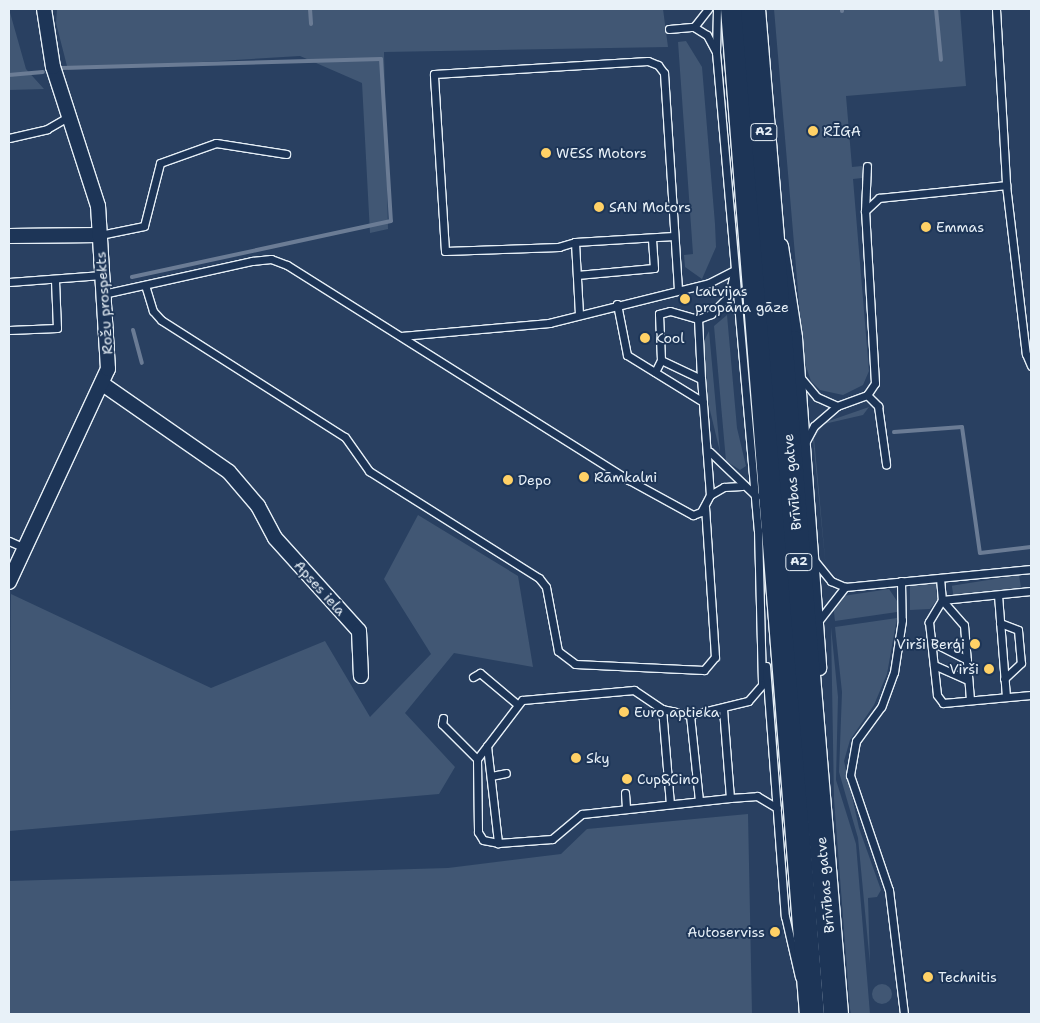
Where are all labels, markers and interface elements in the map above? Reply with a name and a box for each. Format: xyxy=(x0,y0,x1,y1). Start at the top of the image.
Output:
road number: A2 xyxy=(750,122,778,142)
place label: RĪGA xyxy=(823,123,861,139)
marker: RĪGA xyxy=(807,125,819,137)
place label: WESS Motors xyxy=(556,145,647,161)
marker: WESS Motors xyxy=(540,147,552,159)
place label: SAN Motors xyxy=(609,199,691,215)
marker: SAN Motors xyxy=(593,201,605,213)
place label: Emmas xyxy=(936,219,984,235)
marker: Emmas xyxy=(920,221,932,233)
street label: Rožu prospekts xyxy=(92,251,116,355)
place label: Latvijas propāna gāze xyxy=(695,283,789,316)
marker: Latvijas propāna gāze xyxy=(679,293,691,305)
place label: Kool xyxy=(655,330,685,346)
marker: Kool xyxy=(639,332,651,344)
street label: Brīvības gatve xyxy=(779,433,805,531)
place label: Rāmkalni xyxy=(594,469,657,485)
marker: Rāmkalni xyxy=(578,471,590,483)
place label: Depo xyxy=(518,472,551,488)
marker: Depo xyxy=(502,474,514,486)
road number: A2 xyxy=(785,552,813,572)
street label: Apses iela xyxy=(291,557,349,619)
place label: Virši Berģi xyxy=(896,636,965,652)
marker: Virši Berģi xyxy=(969,638,981,650)
place label: Virši xyxy=(949,661,979,677)
marker: Virši xyxy=(983,663,995,675)
place label: Euro aptieka xyxy=(634,704,719,720)
marker: Euro aptieka xyxy=(618,706,630,718)
place label: Sky xyxy=(586,750,610,766)
marker: Sky xyxy=(570,752,582,764)
place label: Cup&Cino xyxy=(637,771,699,787)
marker: Cup&Cino xyxy=(621,773,633,785)
street label: Brīvības gatve xyxy=(812,836,838,934)
place label: Autoserviss xyxy=(687,924,765,940)
marker: Autoserviss xyxy=(769,926,781,938)
place label: Technitis xyxy=(938,969,997,985)
marker: Technitis xyxy=(922,971,934,983)

